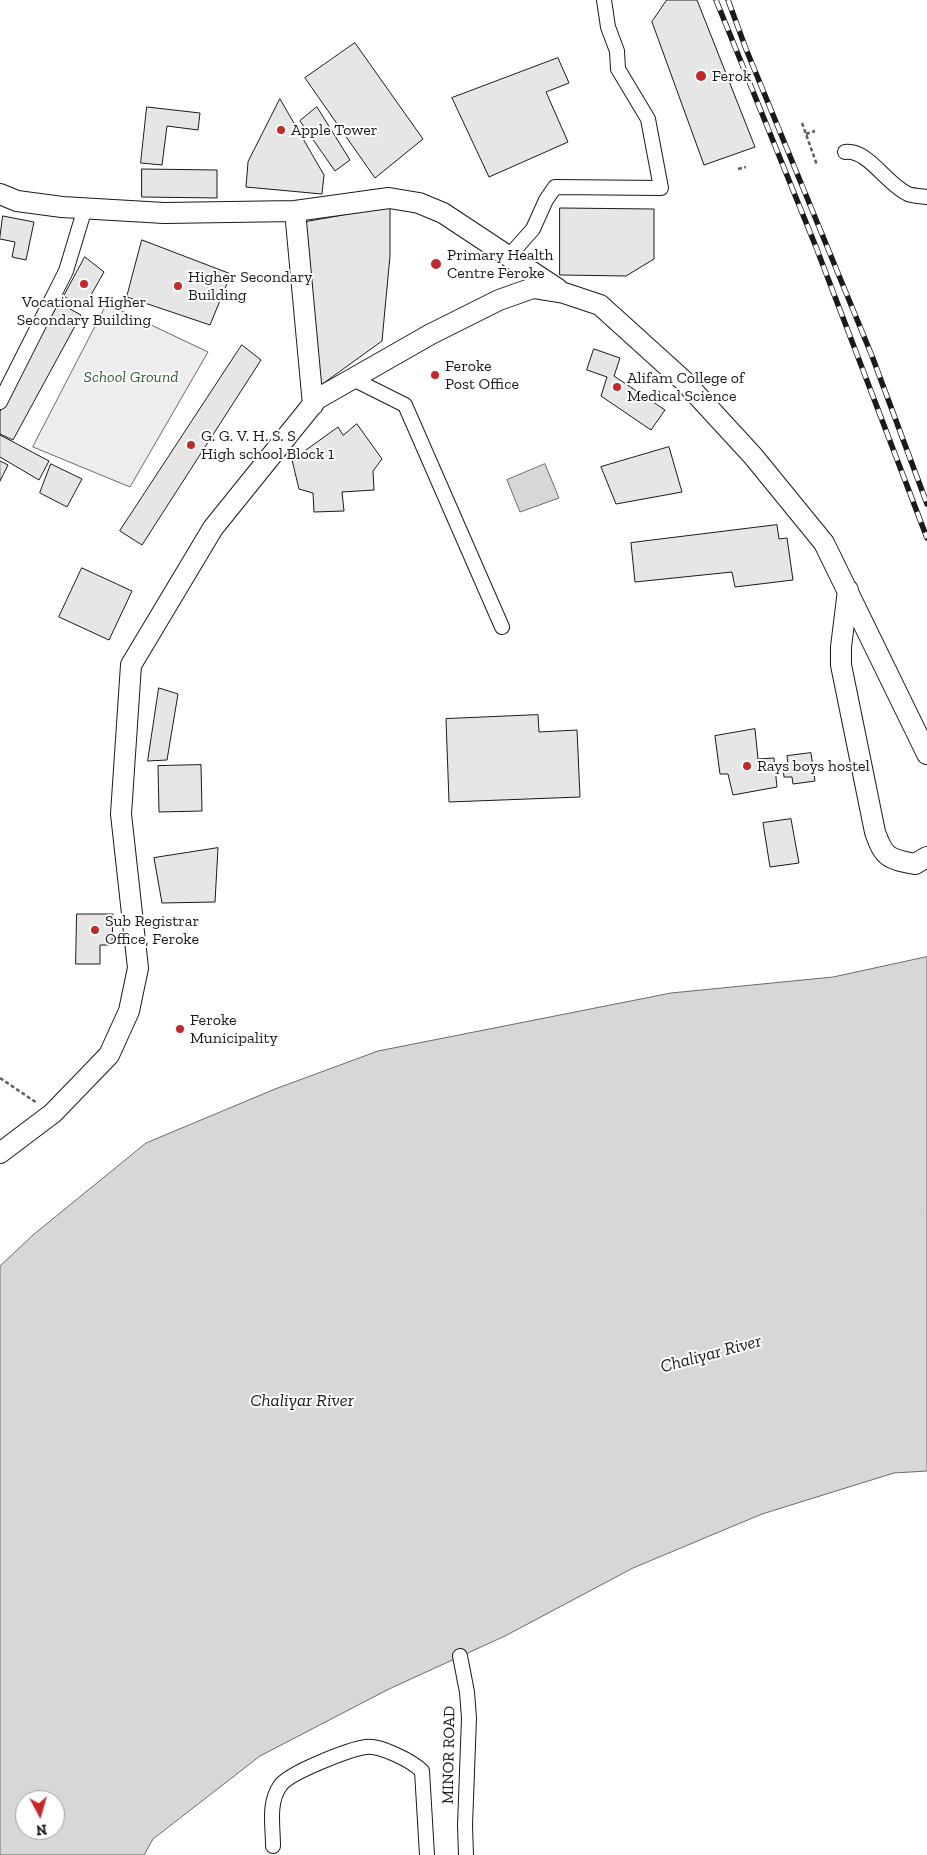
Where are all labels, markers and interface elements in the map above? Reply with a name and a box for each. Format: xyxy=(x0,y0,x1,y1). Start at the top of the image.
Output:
place label: Ferok xyxy=(712,66,751,86)
marker: Ferok xyxy=(694,69,708,83)
place label: Apple Tower xyxy=(291,120,378,140)
marker: Apple Tower xyxy=(275,124,287,136)
place label: Primary Health Centre Feroke xyxy=(447,245,554,283)
marker: Primary Health Centre Feroke xyxy=(429,257,443,271)
place label: Higher Secondary Building xyxy=(188,267,312,305)
marker: Vocational Higher Secondary Building xyxy=(78,278,90,290)
marker: Higher Secondary Building xyxy=(172,280,184,292)
place label: Vocational Higher Secondary Building xyxy=(17,292,151,330)
place label: Feroke Post Office xyxy=(445,356,519,394)
park label: School Ground xyxy=(84,367,178,387)
place label: Alifam College of Medical Science xyxy=(627,368,744,406)
marker: Feroke Post Office xyxy=(429,369,441,381)
marker: Alifam College of Medical Science xyxy=(611,381,623,393)
place label: G. G. V. H. S. S High school Block 1 xyxy=(201,426,334,464)
marker: G. G. V. H. S. S High school Block 1 xyxy=(185,439,197,451)
place label: Rays boys hostel xyxy=(757,756,870,776)
marker: Rays boys hostel xyxy=(741,760,753,772)
place label: Sub Registrar Office, Feroke xyxy=(105,911,199,949)
marker: Sub Registrar Office, Feroke xyxy=(89,924,101,936)
place label: Feroke Municipality xyxy=(190,1010,278,1048)
marker: Feroke Municipality xyxy=(174,1023,186,1035)
water label: Chaliyar River xyxy=(658,1330,764,1378)
water label: Chaliyar River xyxy=(250,1390,354,1412)
street label: MINOR ROAD xyxy=(439,1706,459,1804)
north arrow xyxy=(15,1790,65,1840)
text: N xyxy=(35,1820,48,1838)

